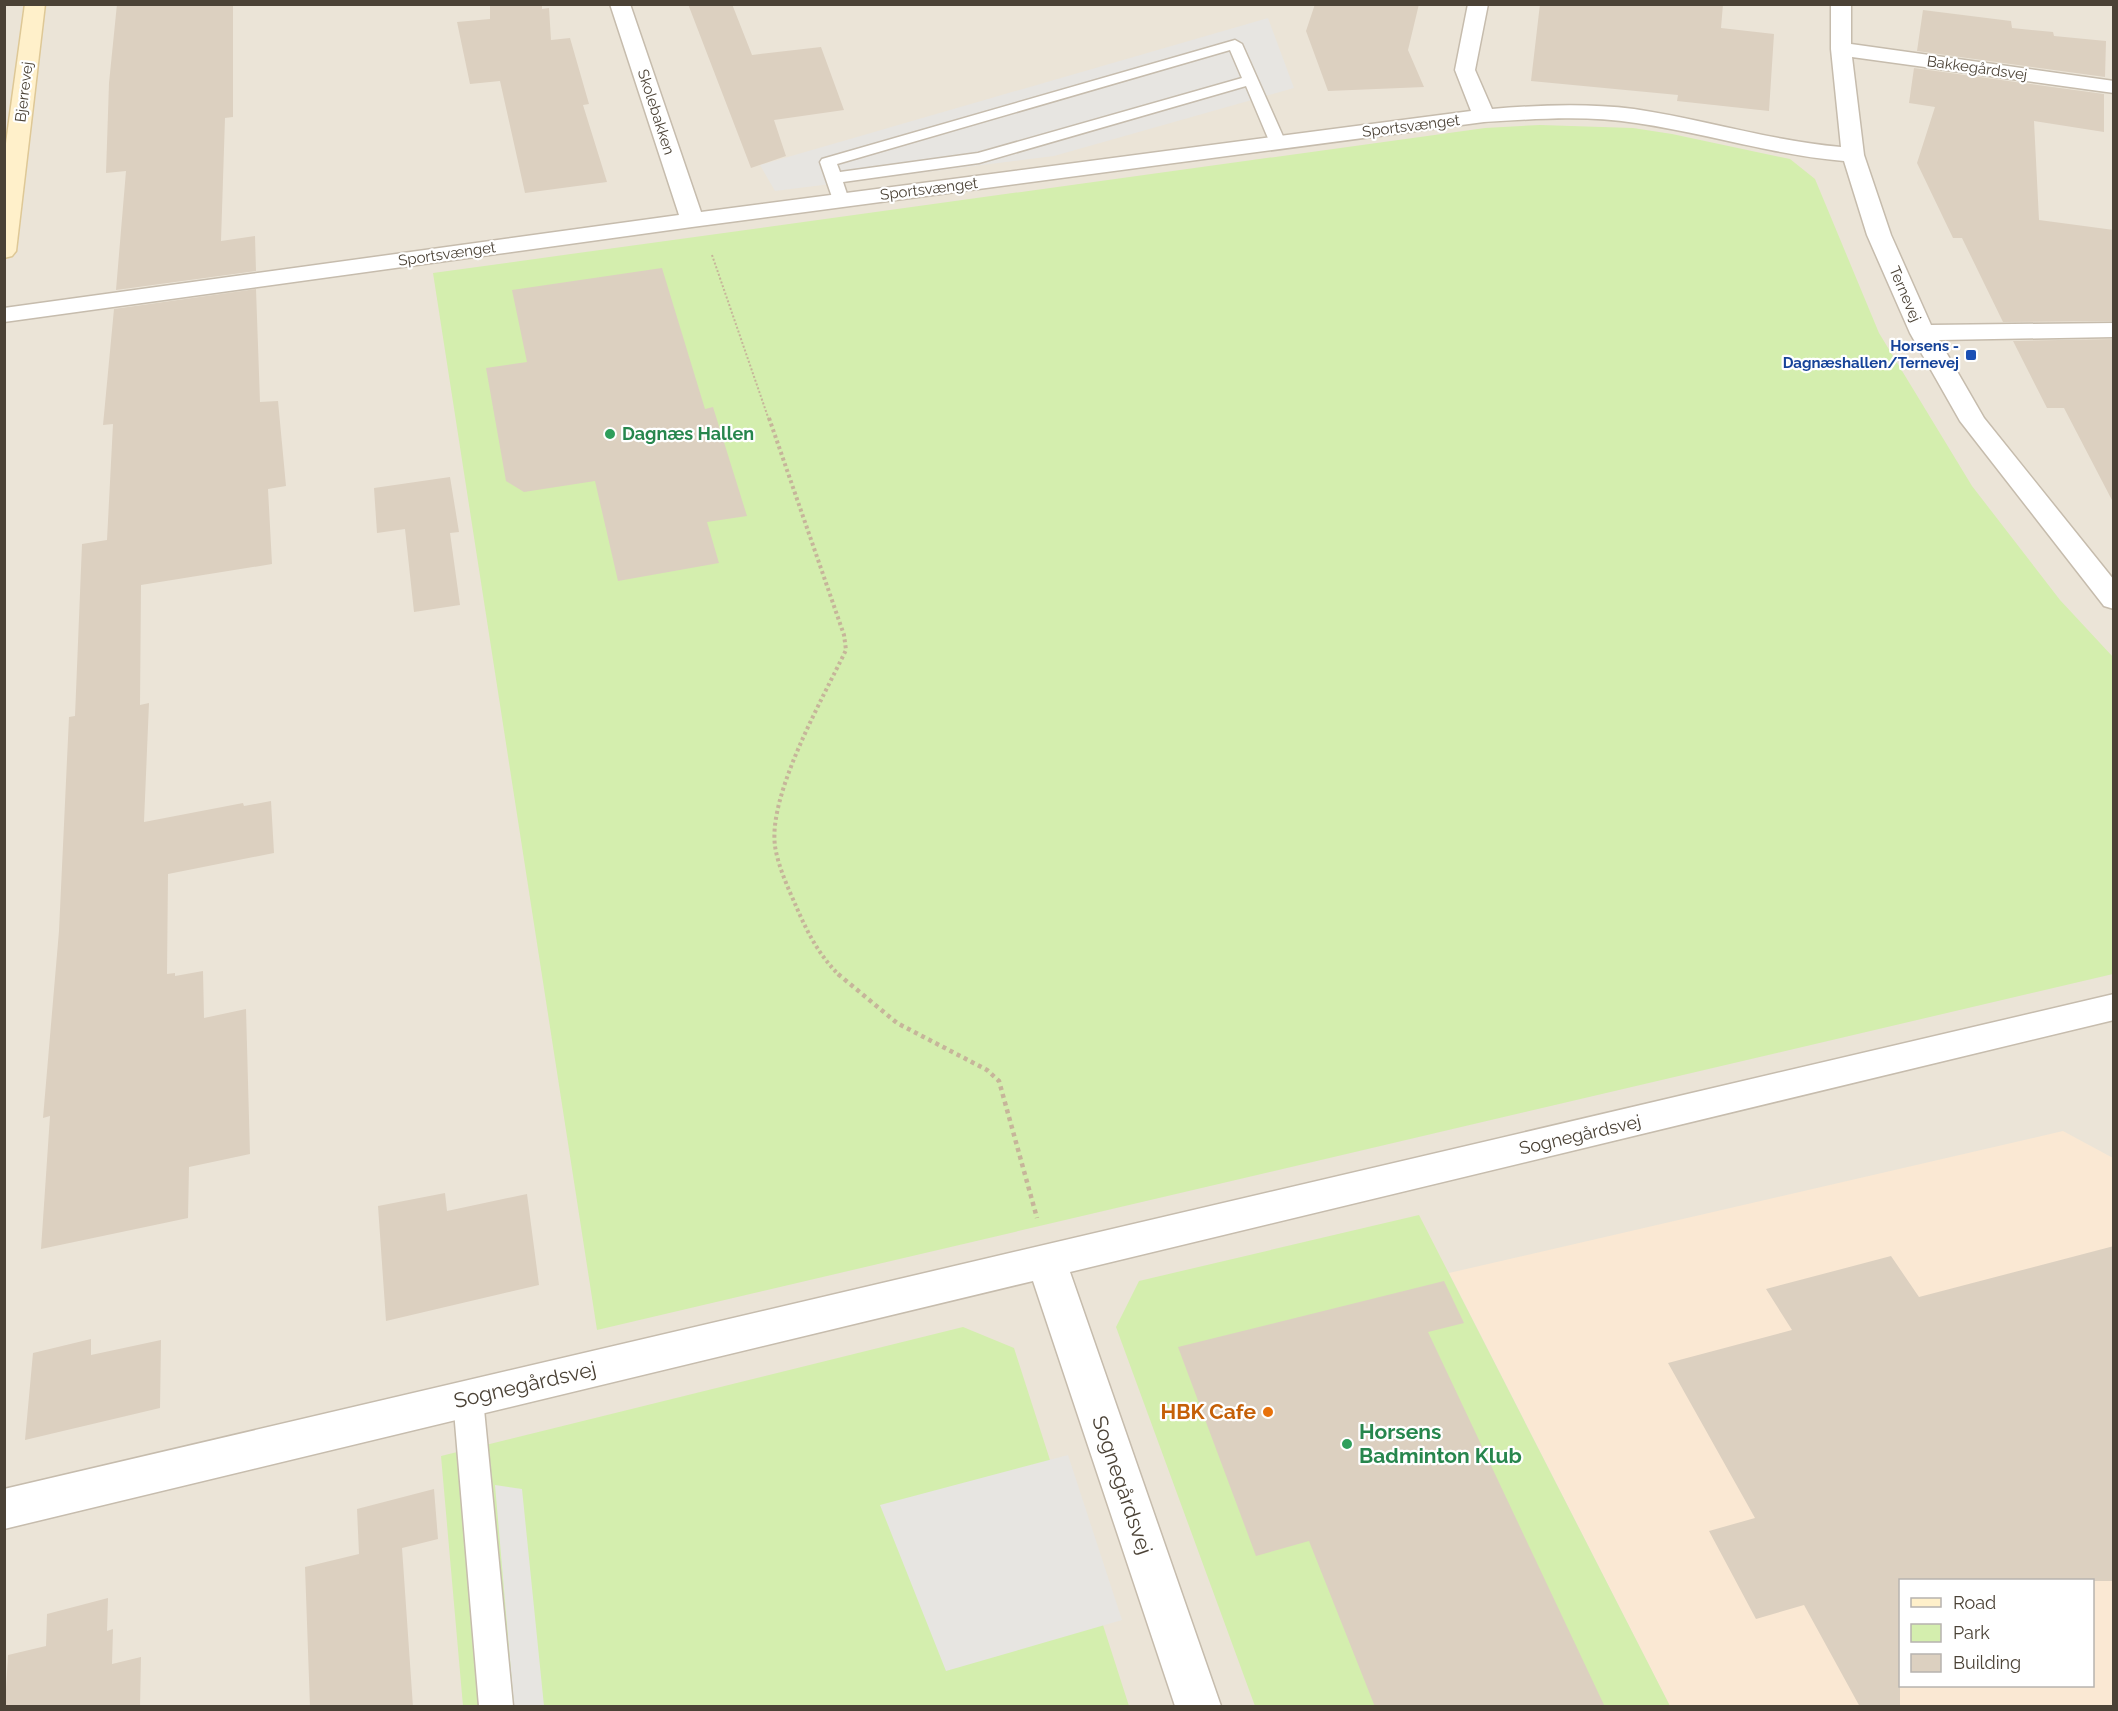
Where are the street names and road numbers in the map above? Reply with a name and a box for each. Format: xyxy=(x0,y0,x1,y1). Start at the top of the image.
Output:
street label: Bakkegårdsvej xyxy=(1926,52,2028,84)
street label: Bjerrevej xyxy=(11,61,37,123)
street label: Skolebakken xyxy=(634,67,678,157)
street label: Sportsvænget xyxy=(1361,111,1461,141)
street label: Sportsvænget xyxy=(879,174,979,204)
street label: Sportsvænget xyxy=(397,238,497,270)
street label: Ternevej xyxy=(1885,263,1925,325)
street label: Sognegårdsvej xyxy=(1517,1110,1643,1159)
street label: Sognegårdsvej xyxy=(451,1356,598,1413)
street label: Sognegårdsvej xyxy=(1087,1412,1158,1558)

